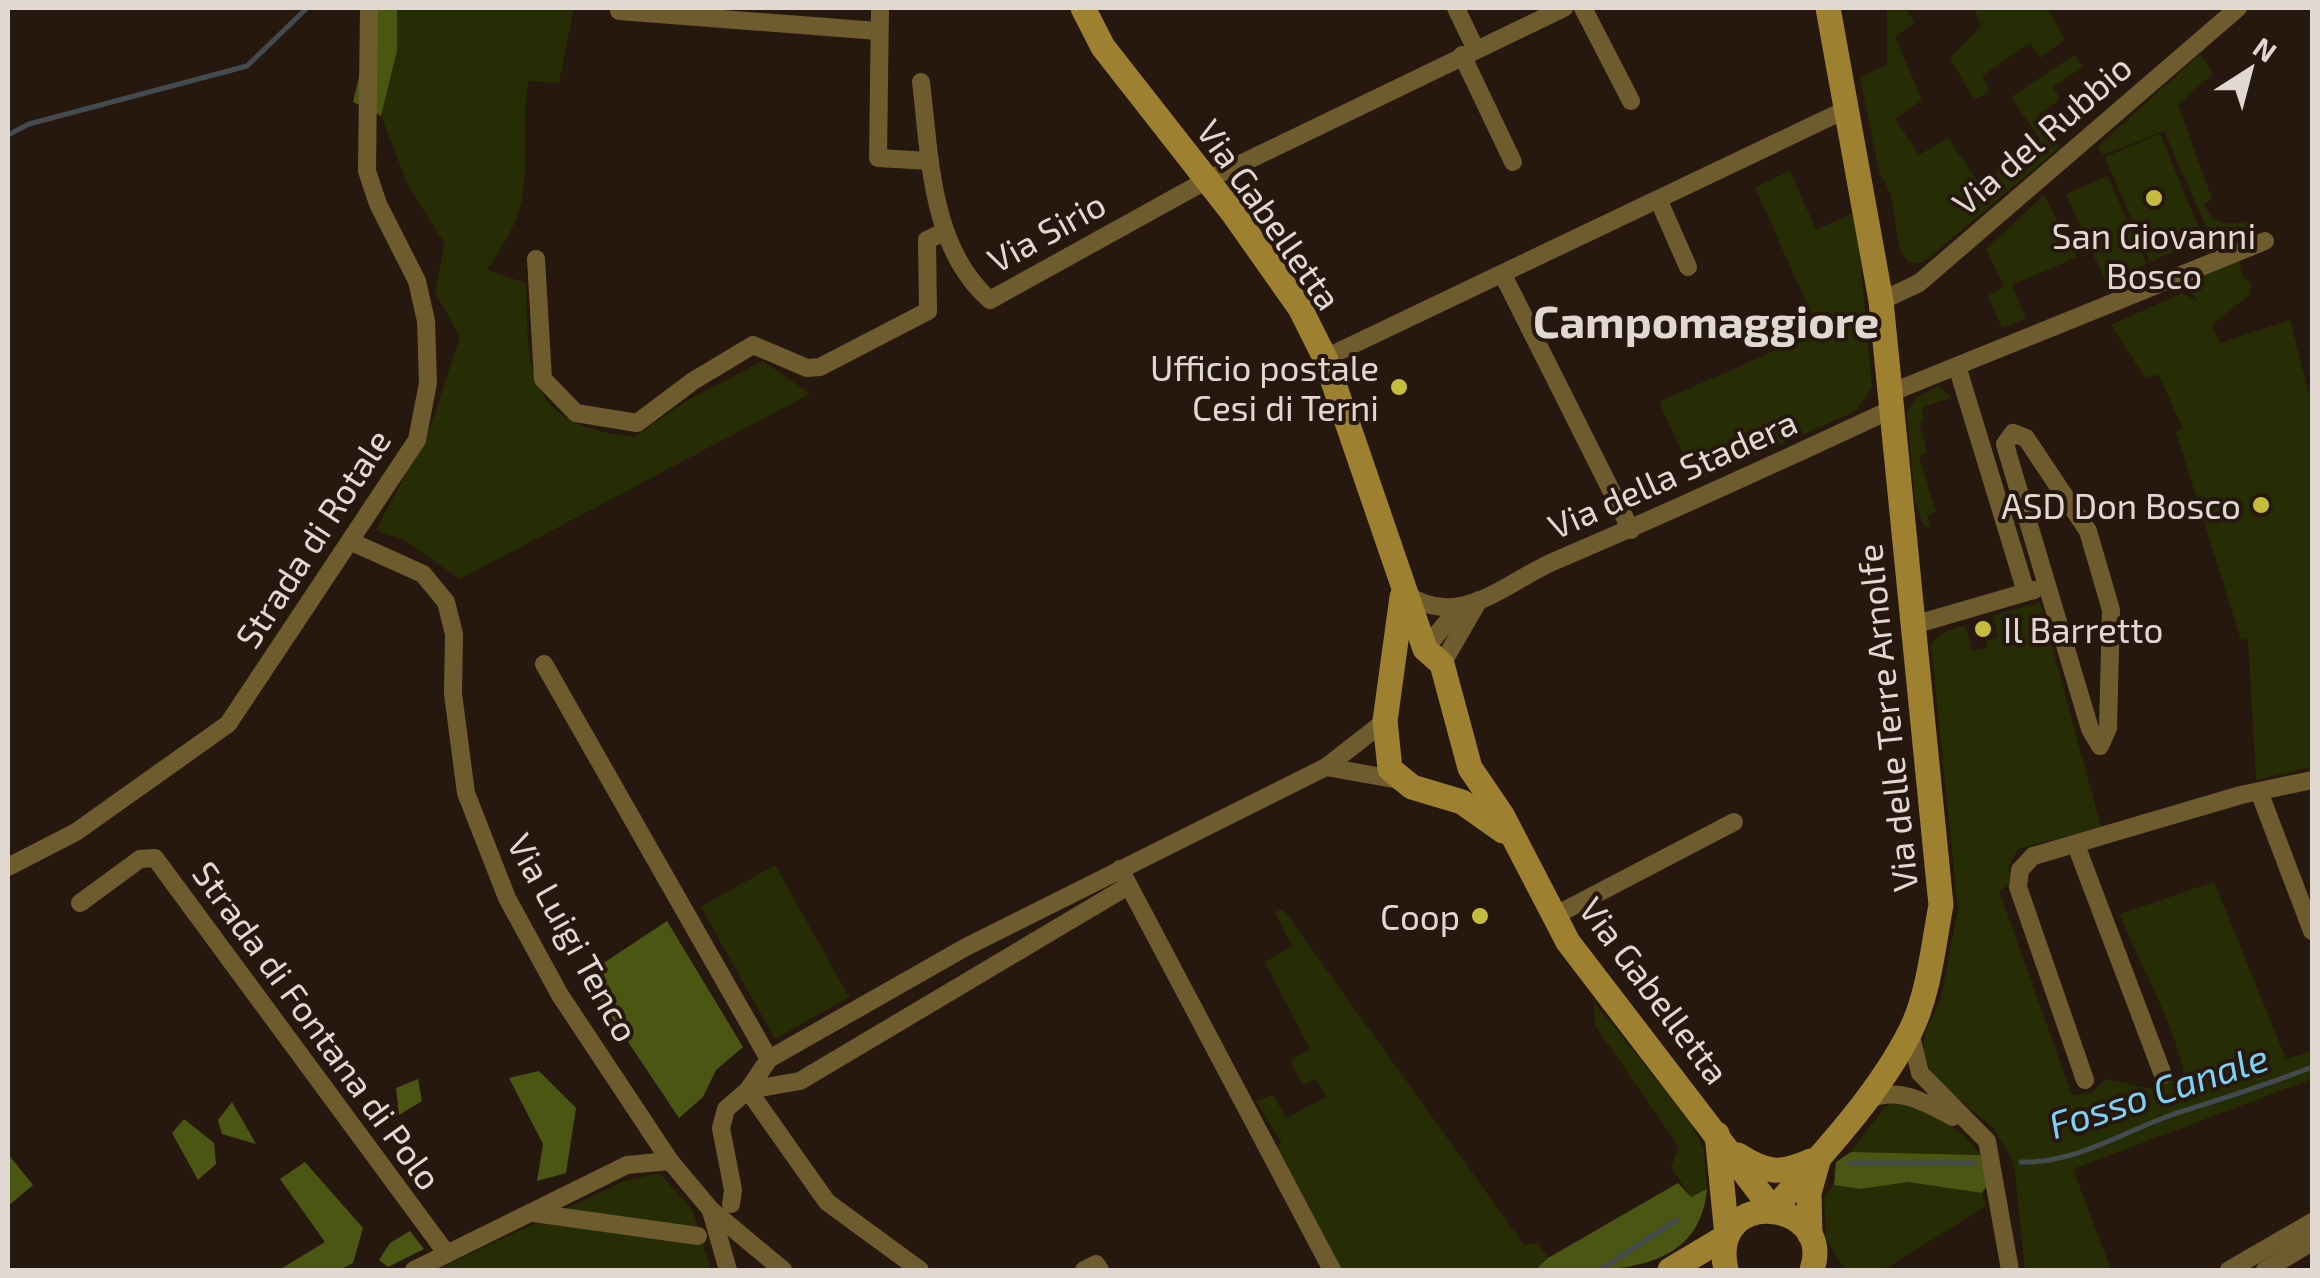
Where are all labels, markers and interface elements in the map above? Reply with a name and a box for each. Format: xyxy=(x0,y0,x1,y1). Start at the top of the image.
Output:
north arrow xyxy=(2200,20,2300,120)
text: N xyxy=(2247,29,2283,69)
street label: Via del Rubbio xyxy=(1943,45,2139,223)
street label: Via Gabelletta xyxy=(1189,111,1351,317)
street label: Via Sirio xyxy=(980,182,1112,280)
marker: San Giovanni Bosco xyxy=(2143,187,2165,209)
place label: San Giovanni Bosco xyxy=(2052,214,2256,296)
district label: Campomaggiore xyxy=(1533,293,1879,347)
place label: Ufficio postale Cesi di Terni xyxy=(1150,346,1379,428)
marker: Ufficio postale Cesi di Terni xyxy=(1388,376,1410,398)
street label: Via della Stadera xyxy=(1541,399,1803,547)
street label: Strada di Rotale xyxy=(226,421,398,655)
place label: ASD Don Bosco xyxy=(2001,484,2241,526)
marker: ASD Don Bosco xyxy=(2250,494,2272,516)
street label: Via delle Terre Arnolfe xyxy=(1847,542,1925,894)
place label: Il Barretto xyxy=(2003,608,2163,650)
marker: Il Barretto xyxy=(1972,618,1994,640)
street label: Via Luigi Tenco xyxy=(500,826,648,1048)
street label: Strada di Fontana di Polo xyxy=(185,853,451,1197)
street label: Via Gabelletta xyxy=(1571,889,1739,1091)
place label: Coop xyxy=(1380,895,1460,937)
marker: Coop xyxy=(1469,905,1491,927)
water label: Fosso Canale xyxy=(2042,1033,2274,1147)

